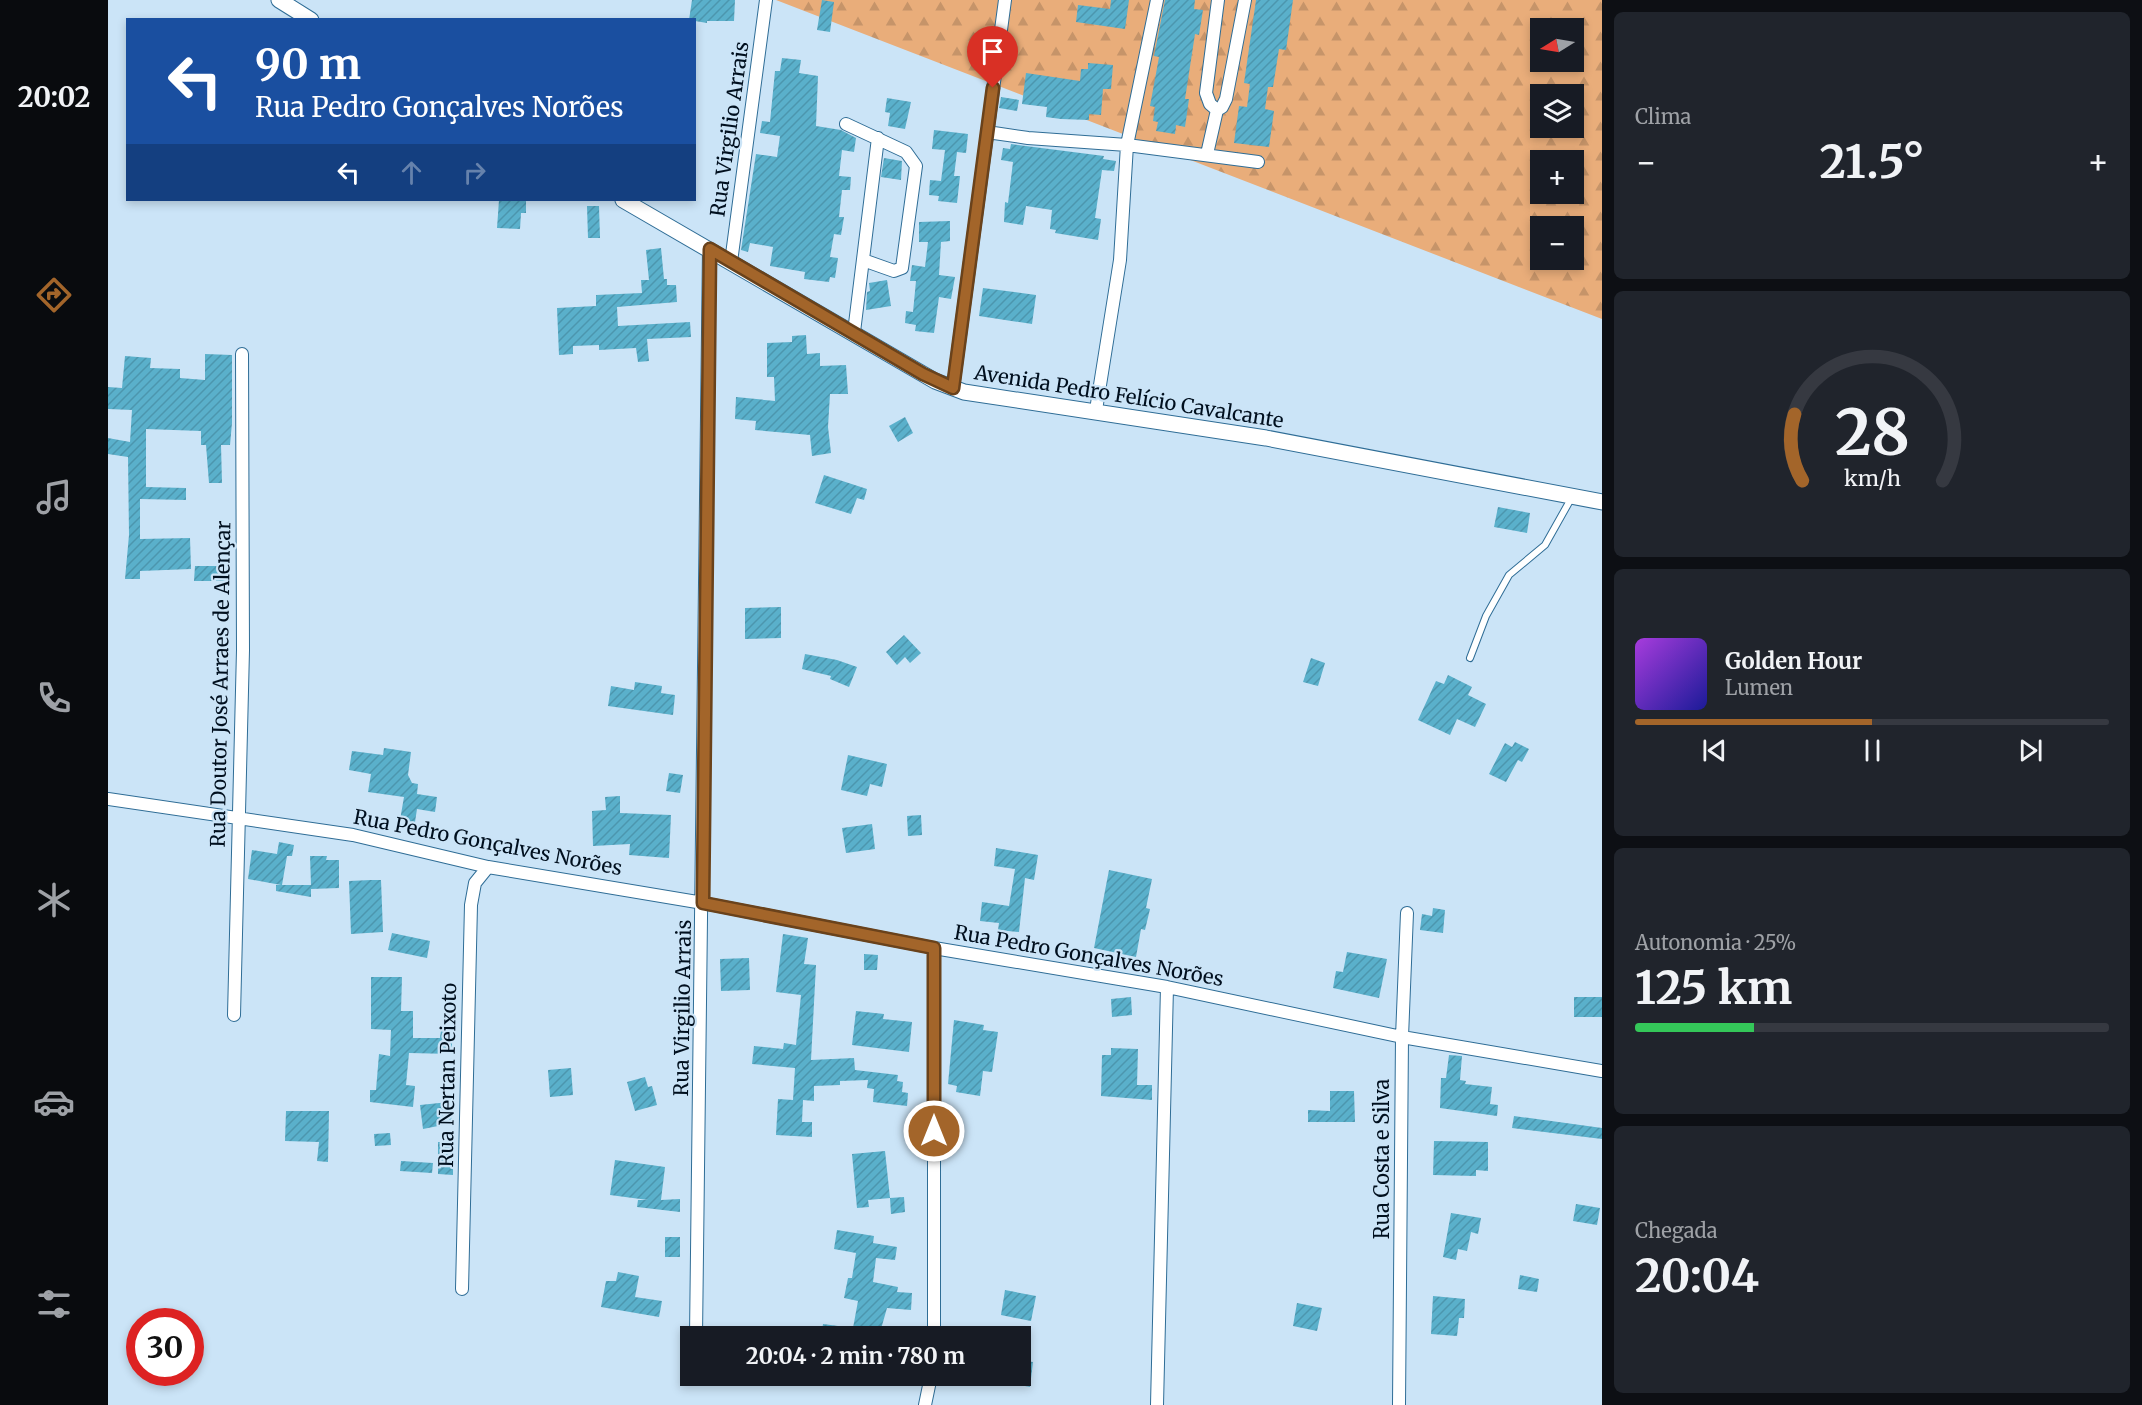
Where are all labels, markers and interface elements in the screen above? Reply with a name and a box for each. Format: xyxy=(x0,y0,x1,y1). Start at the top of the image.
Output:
north arrow xyxy=(1530,18,1584,72)
map controls xyxy=(1530,18,1584,270)
pin xyxy=(967,26,1018,88)
icon: arrive xyxy=(976,35,1009,68)
text: 90 m xyxy=(255,38,361,90)
street label: Rua Virgilio Arrais xyxy=(704,40,754,218)
icon: left xyxy=(156,42,234,120)
text: 20:02 xyxy=(18,80,90,114)
button: layers xyxy=(1530,84,1584,138)
text: Rua Pedro Gonçalves Norões xyxy=(255,90,623,124)
text: Clima xyxy=(1635,104,1691,129)
text: 21.5° xyxy=(1820,134,1924,190)
text: − xyxy=(1635,142,1657,183)
text: + xyxy=(2087,142,2109,183)
button: + xyxy=(1530,150,1584,204)
icon: left xyxy=(332,156,365,189)
icon: ahead xyxy=(395,156,428,189)
icon: right xyxy=(458,156,491,189)
button: − xyxy=(1530,216,1584,270)
icon: directions xyxy=(33,274,75,316)
street label: Avenida Pedro Felício Cavalcante xyxy=(972,359,1285,433)
text: 28 xyxy=(1835,394,1909,472)
text: km/h xyxy=(1844,465,1900,492)
icon: music xyxy=(33,476,75,518)
street label: Rua Doutor José Arraes de Alençar xyxy=(205,520,235,848)
text: Golden Hour xyxy=(1725,647,1862,675)
text: Lumen xyxy=(1725,675,1793,700)
icon: phone xyxy=(33,677,75,719)
icon: previous xyxy=(1698,734,1731,767)
icon: pause xyxy=(1856,734,1889,767)
icon: next xyxy=(2014,734,2047,767)
street label: Rua Pedro Gonçalves Norões xyxy=(352,804,624,880)
icon: climate xyxy=(33,879,75,921)
street label: Rua Virgilio Arrais xyxy=(668,919,696,1097)
street label: Rua Pedro Gonçalves Norões xyxy=(952,919,1226,991)
text: Autonomia · 25% xyxy=(1635,930,1796,955)
text: 125 km xyxy=(1635,960,1792,1016)
street label: Rua Nertan Peixoto xyxy=(433,982,461,1168)
street label: Rua Costa e Silva xyxy=(1369,1078,1394,1239)
icon: car xyxy=(33,1081,75,1123)
position arrow xyxy=(902,1099,966,1163)
text: Chegada xyxy=(1635,1218,1718,1243)
text: 20:04 xyxy=(1635,1248,1759,1304)
icon: filters xyxy=(33,1283,75,1325)
speed limit sign: 30 xyxy=(126,1308,204,1386)
text: 20:04 · 2 min · 780 m xyxy=(746,1342,965,1370)

